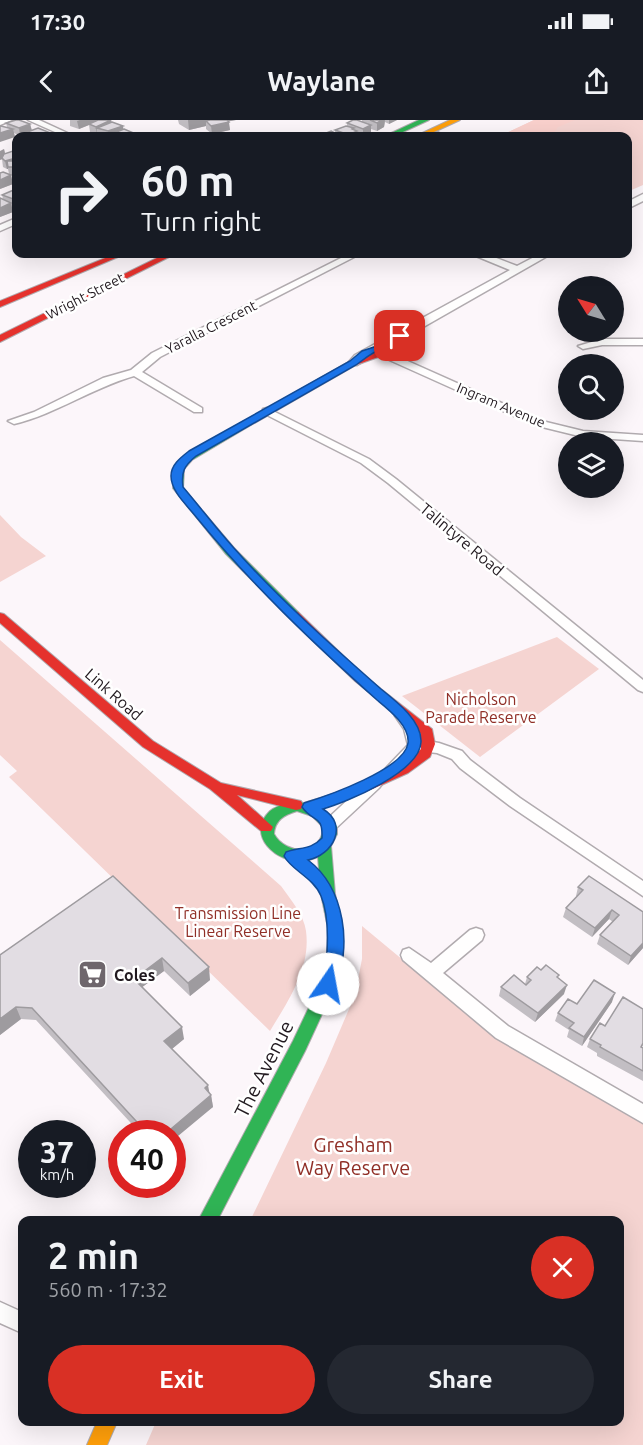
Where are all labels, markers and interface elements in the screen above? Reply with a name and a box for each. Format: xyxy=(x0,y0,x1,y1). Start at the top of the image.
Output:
text: 17:30 xyxy=(30,9,85,34)
icon: back xyxy=(30,65,63,98)
icon: share xyxy=(580,65,613,98)
text: Waylane xyxy=(268,66,375,96)
icon: right xyxy=(42,156,120,234)
text: 60 m xyxy=(141,157,235,204)
text: Turn right xyxy=(141,206,261,236)
street label: Wright Street xyxy=(43,269,127,323)
north arrow xyxy=(558,276,624,342)
map controls xyxy=(558,276,624,498)
street label: Yaralla Crescent xyxy=(163,297,260,357)
pin xyxy=(374,310,425,361)
icon: arrive xyxy=(383,319,416,352)
button: search xyxy=(558,354,624,420)
street label: Ingram Avenue xyxy=(454,379,548,431)
button: layers xyxy=(558,432,624,498)
street label: Talintyre Road xyxy=(417,499,507,579)
street label: Link Road xyxy=(82,664,146,724)
park label: Nicholson Parade Reserve xyxy=(425,690,537,726)
park label: Transmission Line Linear Reserve xyxy=(175,904,301,940)
position arrow xyxy=(296,952,360,1016)
supermarket icon: Coles xyxy=(77,959,109,991)
place label: Coles xyxy=(114,966,155,984)
street label: The Avenue xyxy=(229,1017,298,1121)
speed limit sign: 40 xyxy=(108,1120,186,1198)
park label: Gresham Way Reserve xyxy=(296,1133,410,1179)
text: 37 xyxy=(40,1135,74,1169)
text: km/h xyxy=(40,1166,74,1183)
text: 2 min xyxy=(48,1235,139,1276)
button: close xyxy=(531,1236,594,1299)
text: 560 m · 17:32 xyxy=(48,1278,168,1301)
button: Exit xyxy=(48,1345,315,1414)
button: Share xyxy=(327,1345,594,1414)

